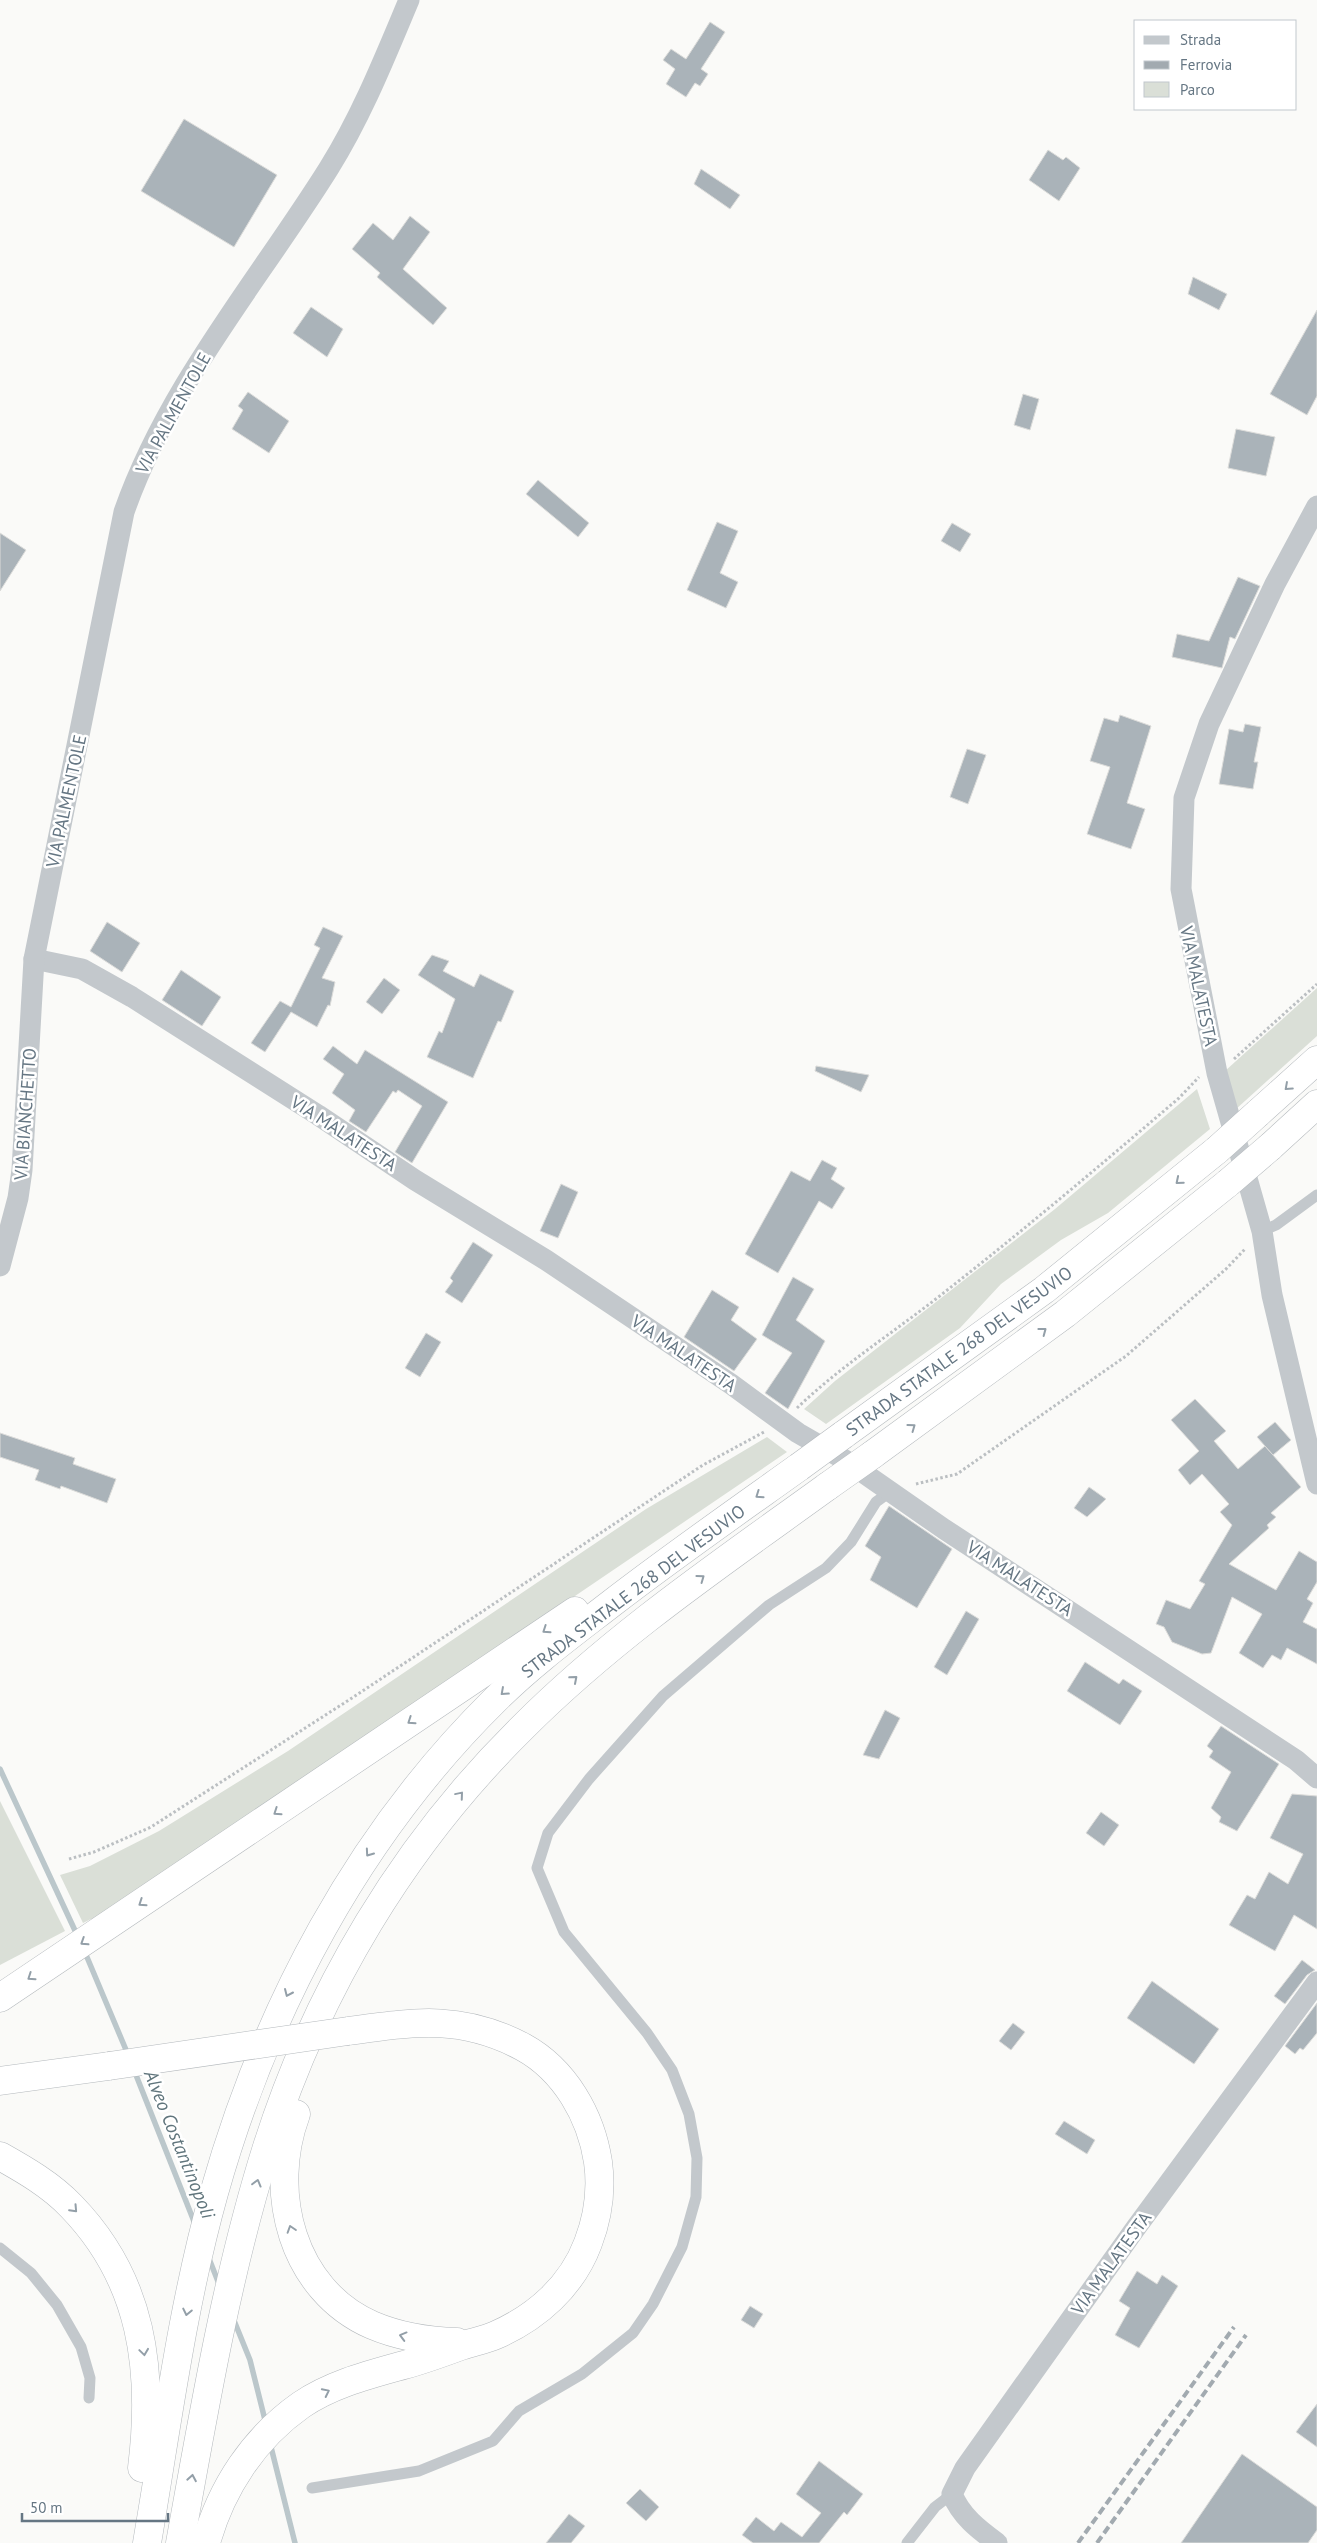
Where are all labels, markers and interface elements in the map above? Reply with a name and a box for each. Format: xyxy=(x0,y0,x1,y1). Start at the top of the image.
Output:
legend xyxy=(1134,20,1297,110)
text: Strada xyxy=(1180,30,1221,49)
text: Ferrovia xyxy=(1180,55,1232,74)
text: Parco xyxy=(1180,80,1215,99)
street label: VIA PALMENTOLE xyxy=(130,348,216,479)
street label: VIA PALMENTOLE xyxy=(40,732,91,871)
street label: VIA MALATESTA xyxy=(1175,923,1223,1049)
street label: VIA BIANCHETTO xyxy=(9,1047,41,1182)
one-way arrow xyxy=(1284,1081,1293,1090)
street label: VIA MALATESTA xyxy=(286,1090,402,1176)
one-way arrow xyxy=(1176,1175,1185,1184)
street label: STRADA STATALE 268 DEL VESUVIO xyxy=(841,1261,1077,1441)
street label: VIA MALATESTA xyxy=(626,1309,741,1397)
one-way arrow xyxy=(1037,1328,1046,1336)
one-way arrow xyxy=(906,1424,915,1432)
one-way arrow xyxy=(755,1489,765,1498)
street label: STRADA STATALE 268 DEL VESUVIO xyxy=(517,1499,749,1683)
street label: VIA MALATESTA xyxy=(962,1535,1078,1621)
one-way arrow xyxy=(695,1575,705,1584)
one-way arrow xyxy=(542,1624,552,1633)
one-way arrow xyxy=(568,1676,577,1685)
one-way arrow xyxy=(500,1686,509,1695)
one-way arrow xyxy=(407,1715,417,1724)
one-way arrow xyxy=(454,1792,462,1801)
one-way arrow xyxy=(273,1806,282,1815)
one-way arrow xyxy=(366,1847,375,1856)
one-way arrow xyxy=(138,1897,148,1906)
one-way arrow xyxy=(80,1935,89,1945)
one-way arrow xyxy=(27,1971,37,1980)
one-way arrow xyxy=(284,1988,295,1997)
water label: Alveo Costantinopoli xyxy=(139,2065,221,2223)
one-way arrow xyxy=(251,2178,262,2187)
one-way arrow xyxy=(68,2203,77,2212)
street label: VIA MALATESTA xyxy=(1065,2206,1156,2320)
one-way arrow xyxy=(286,2226,296,2234)
one-way arrow xyxy=(183,2308,193,2317)
one-way arrow xyxy=(399,2331,408,2341)
one-way arrow xyxy=(138,2349,149,2357)
one-way arrow xyxy=(321,2387,330,2398)
one-way arrow xyxy=(186,2473,196,2482)
scale bar xyxy=(22,2490,169,2522)
text: 50 m xyxy=(30,2498,63,2517)

